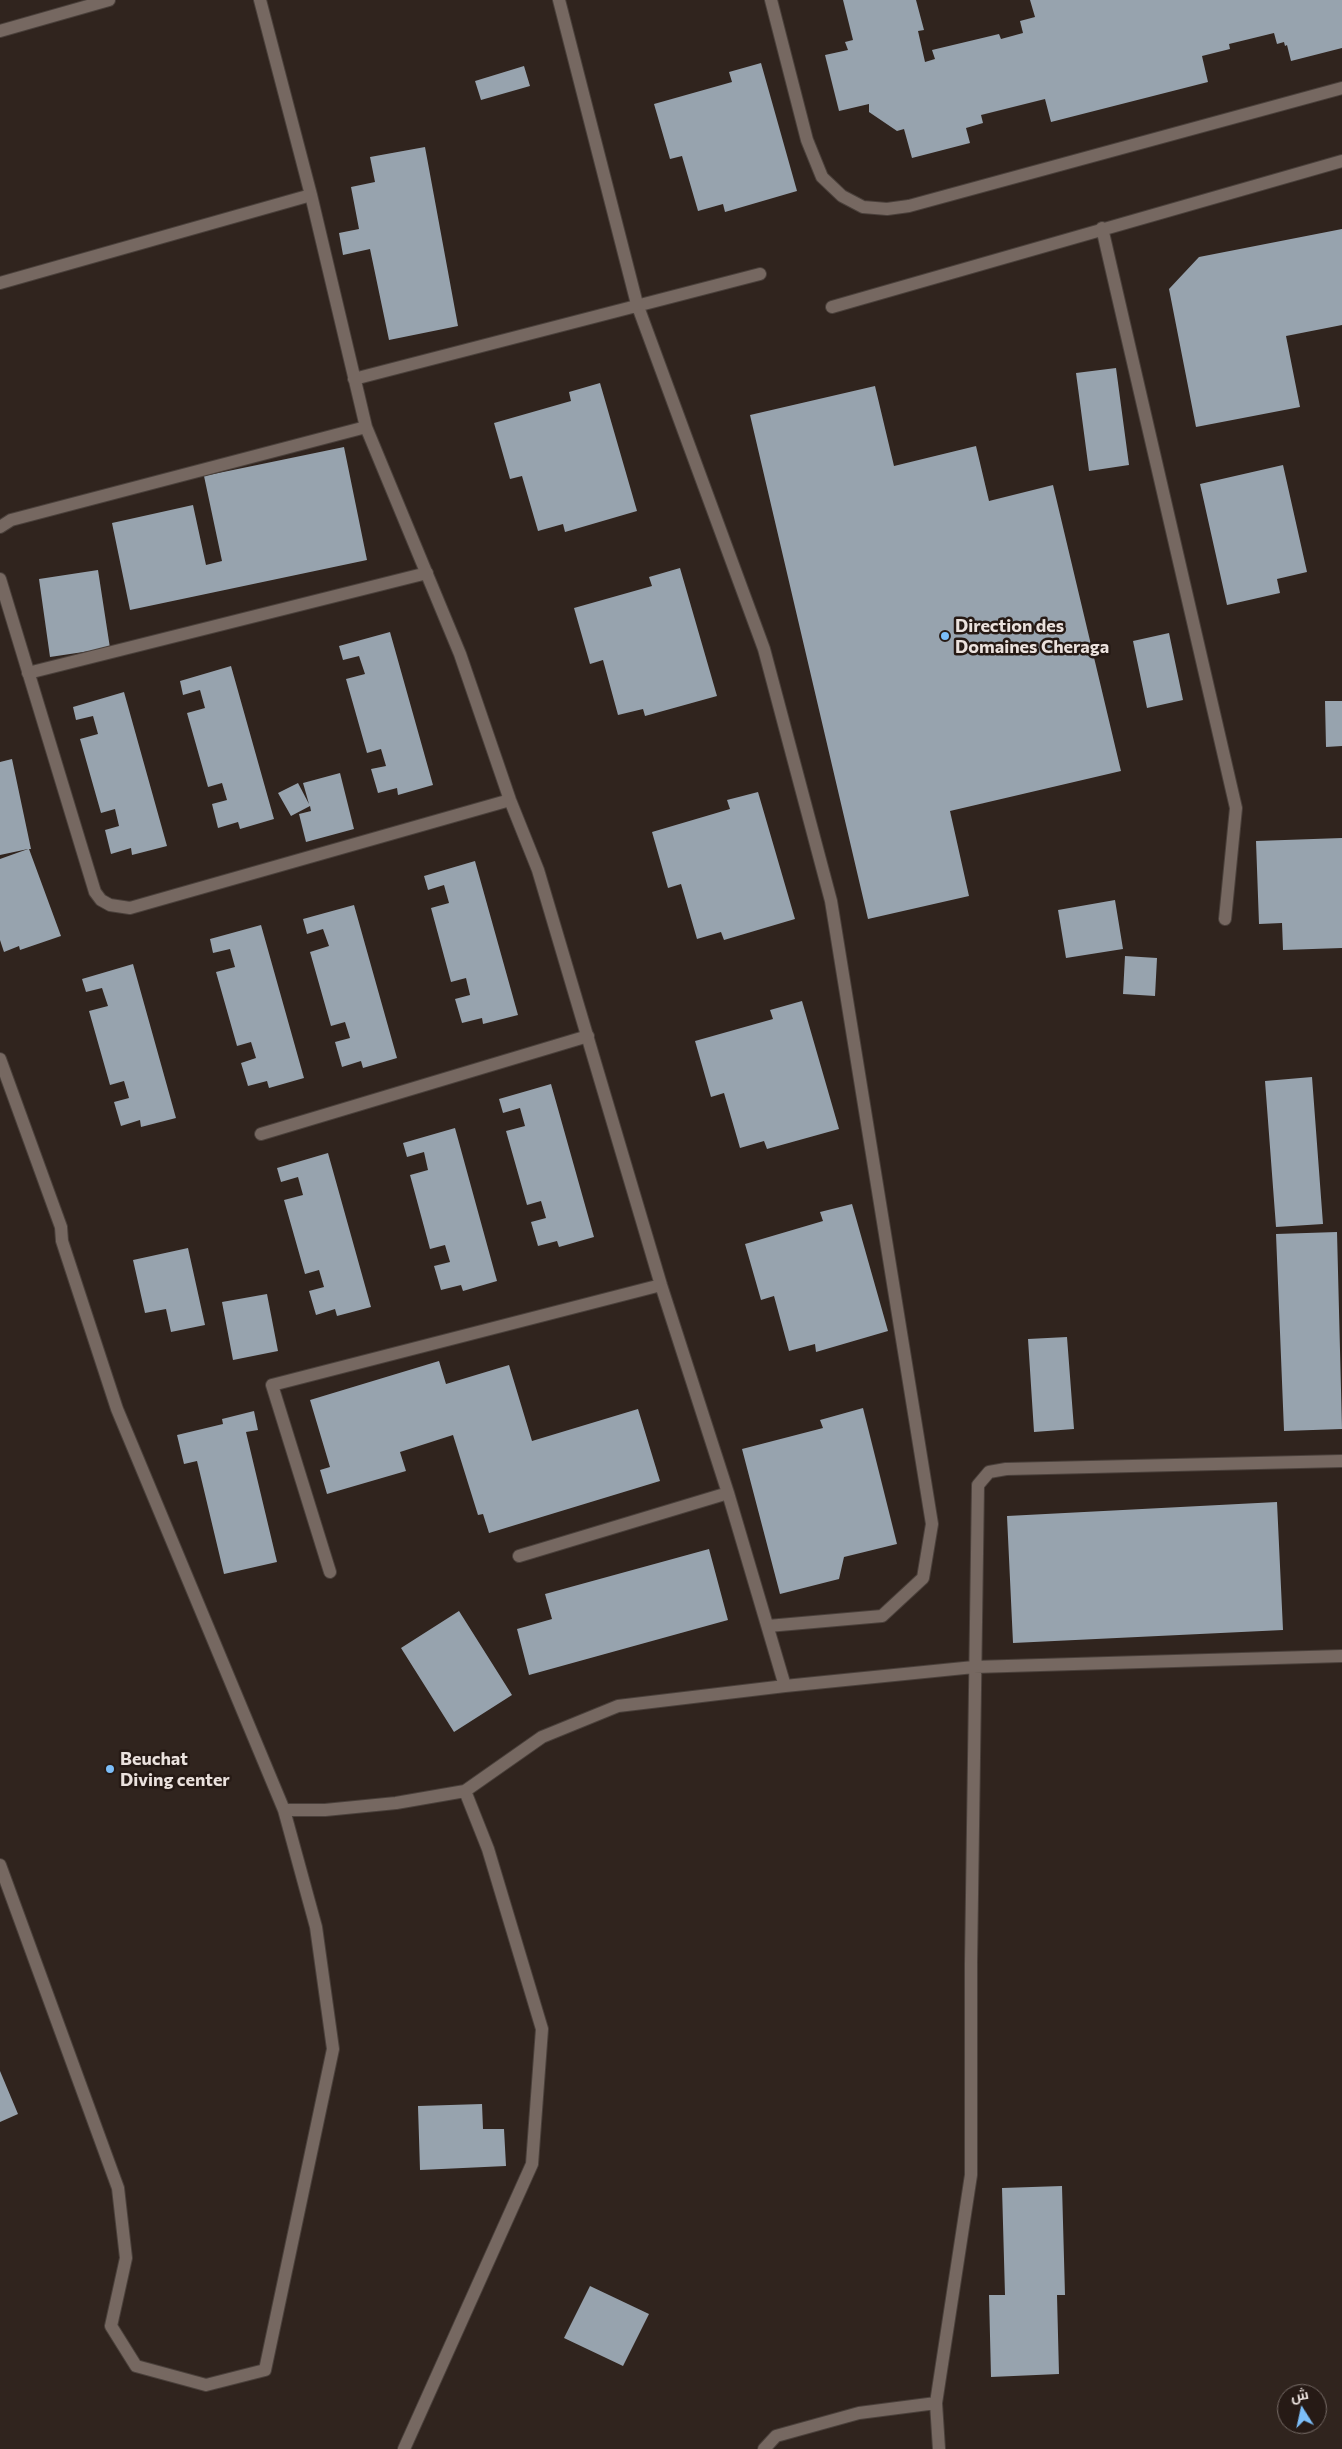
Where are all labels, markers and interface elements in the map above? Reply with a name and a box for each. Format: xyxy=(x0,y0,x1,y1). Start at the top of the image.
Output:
place label: Direction des Domaines Cheraga xyxy=(955,615,1109,658)
marker: Direction des Domaines Cheraga xyxy=(939,630,951,642)
place label: Beuchat Diving center xyxy=(120,1748,230,1790)
marker: Beuchat Diving center xyxy=(104,1763,116,1775)
north arrow xyxy=(1277,2384,1327,2434)
text: ش xyxy=(1289,2385,1310,2405)

